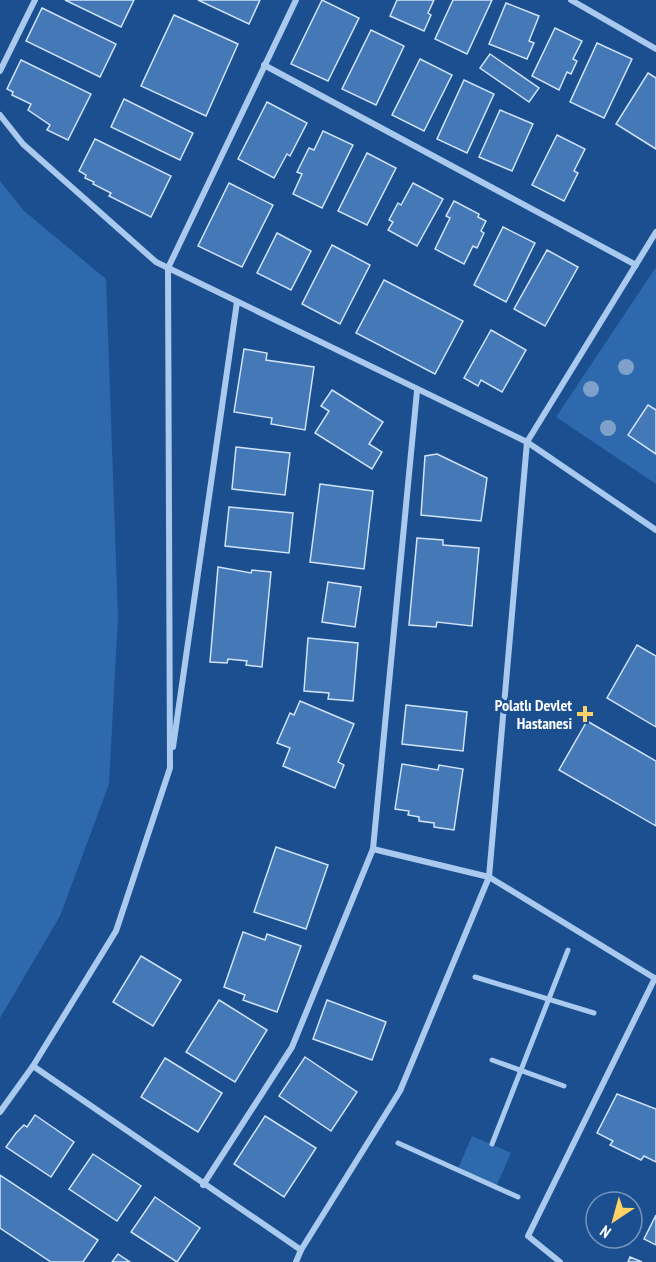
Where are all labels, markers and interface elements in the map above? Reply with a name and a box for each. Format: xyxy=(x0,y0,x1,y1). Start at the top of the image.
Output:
place label: Polatlı Devlet Hastanesi xyxy=(495,695,572,733)
marker: Polatlı Devlet Hastanesi xyxy=(576,705,594,723)
north arrow xyxy=(584,1190,644,1250)
text: N xyxy=(596,1222,615,1243)

